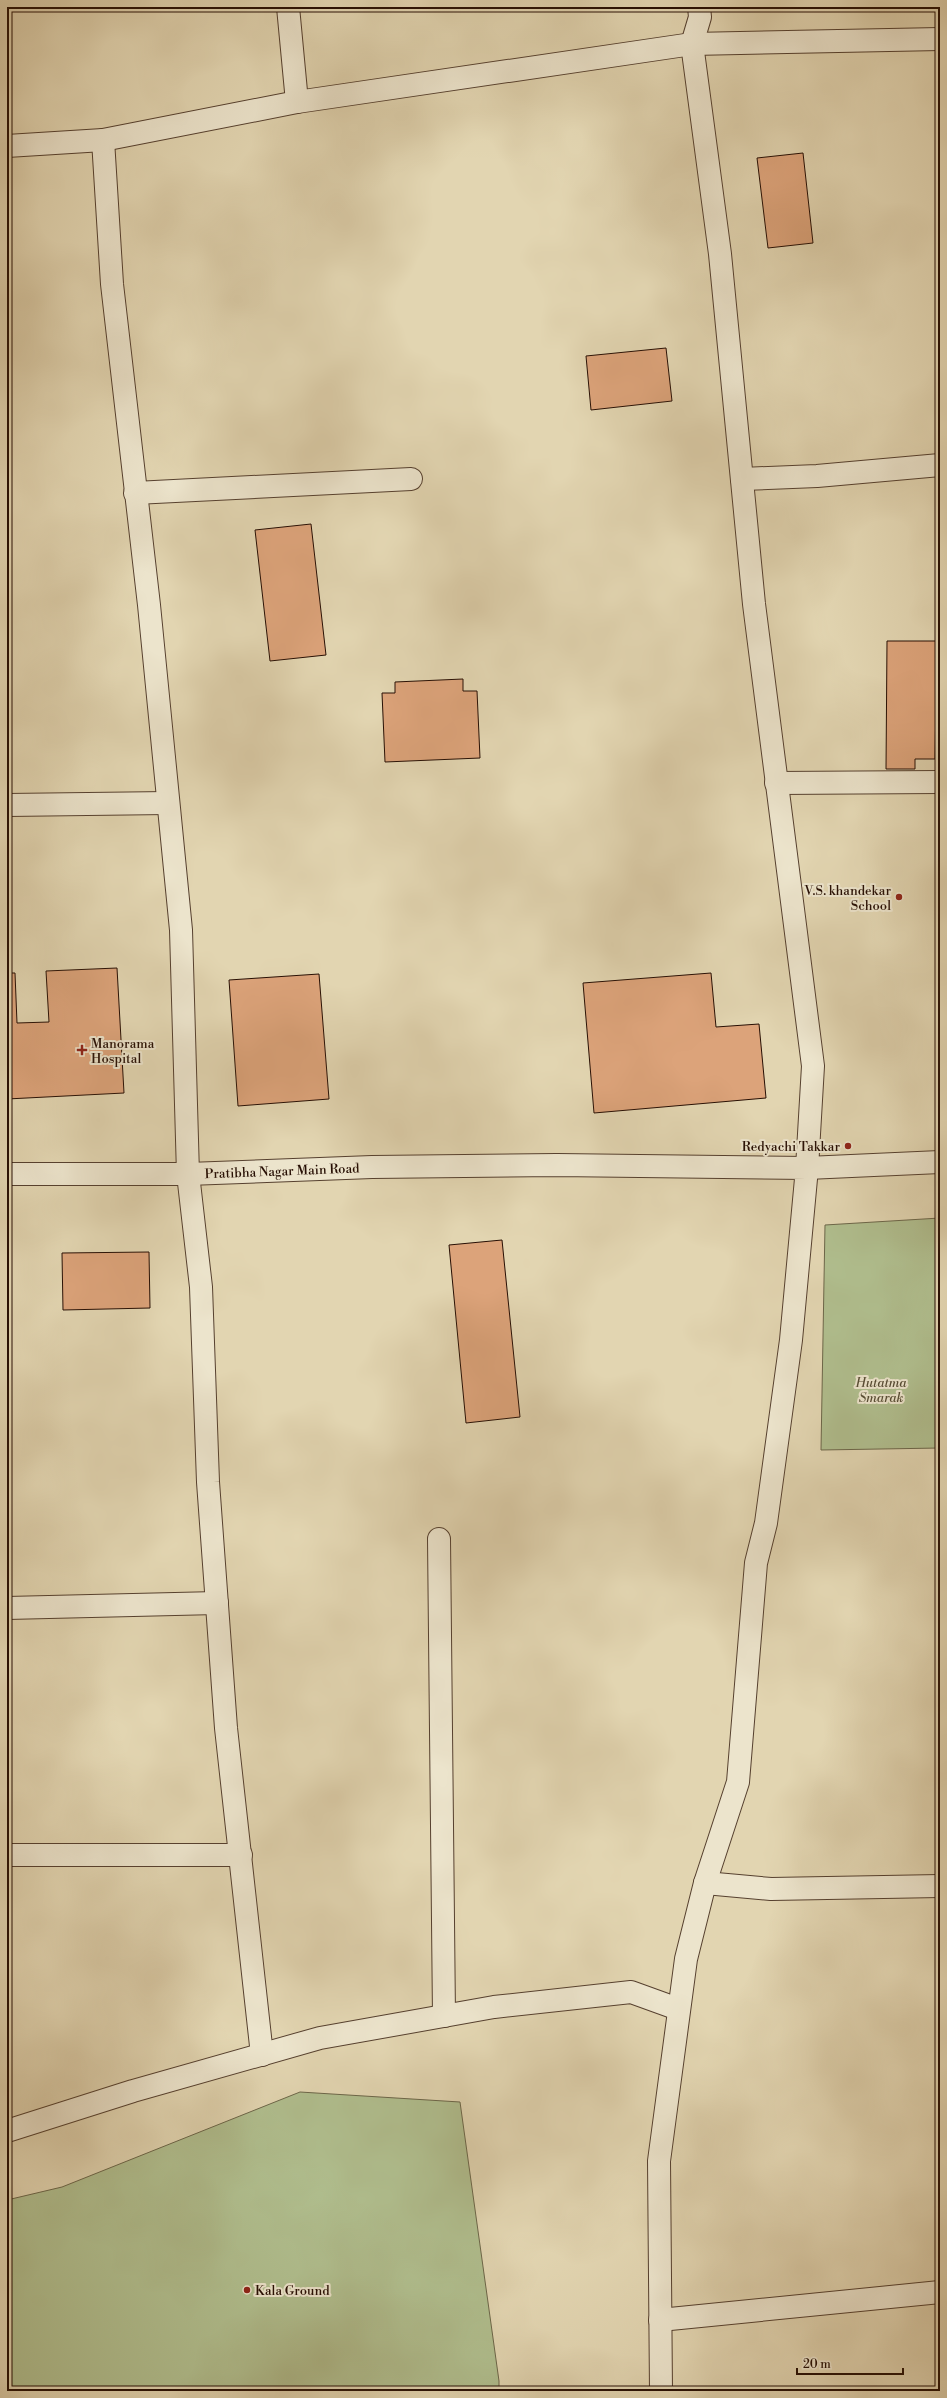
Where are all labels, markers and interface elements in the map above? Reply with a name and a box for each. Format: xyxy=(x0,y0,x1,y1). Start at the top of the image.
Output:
place label: V.S. khandekar School xyxy=(803,883,891,914)
marker: V.S. khandekar School xyxy=(894,892,904,902)
place label: Manorama Hospital xyxy=(91,1036,155,1067)
marker: Manorama Hospital xyxy=(76,1044,88,1056)
place label: Redyachi Takkar xyxy=(742,1139,840,1155)
marker: Redyachi Takkar xyxy=(843,1141,853,1151)
street label: Pratibha Nagar Main Road xyxy=(204,1160,360,1182)
park label: Hutatma Smarak xyxy=(854,1375,907,1406)
place label: Kala Ground xyxy=(255,2283,330,2299)
marker: Kala Ground xyxy=(242,2285,252,2295)
scale bar xyxy=(797,2350,903,2376)
text: 20 m xyxy=(803,2357,831,2372)

